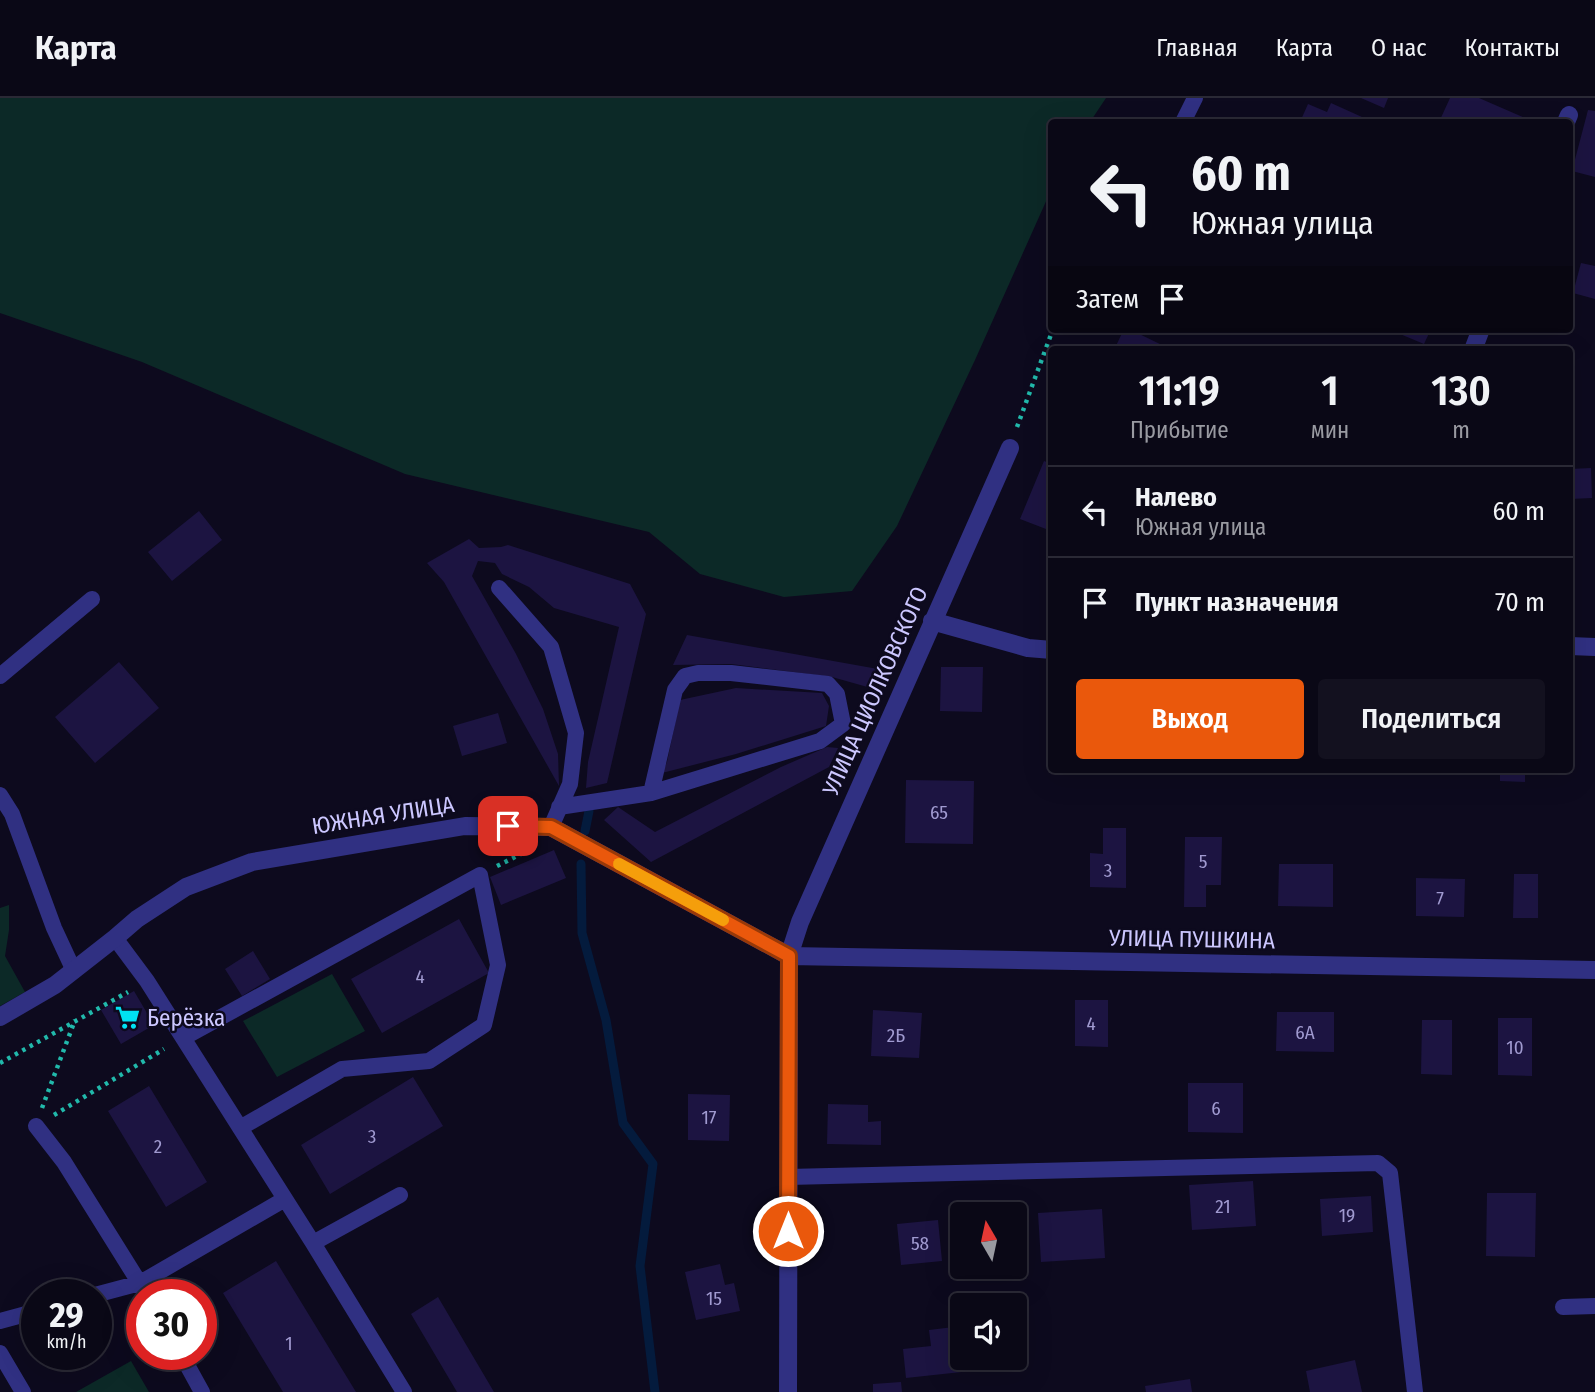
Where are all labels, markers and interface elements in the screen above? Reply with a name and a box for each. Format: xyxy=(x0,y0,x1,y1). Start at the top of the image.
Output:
text: Карта xyxy=(35,28,117,68)
text: Главная xyxy=(1156,34,1238,62)
text: Карта xyxy=(1276,34,1333,62)
text: О нас xyxy=(1371,34,1426,62)
text: Контакты xyxy=(1464,34,1560,62)
text: 60 m xyxy=(1191,144,1291,203)
icon: left xyxy=(1076,147,1167,238)
text: Южная улица xyxy=(1191,204,1374,242)
icon: arrive xyxy=(1153,280,1191,318)
text: Затем xyxy=(1076,284,1139,315)
text: 11:19 xyxy=(1139,366,1220,416)
text: 1 xyxy=(1321,366,1339,416)
text: 130 xyxy=(1431,366,1491,416)
text: Прибытие xyxy=(1130,416,1229,444)
text: мин xyxy=(1311,416,1349,444)
text: m xyxy=(1452,416,1470,444)
text: Налево xyxy=(1135,482,1217,513)
icon: left xyxy=(1076,493,1114,531)
text: 60 m xyxy=(1492,496,1545,527)
text: Южная улица xyxy=(1135,513,1266,541)
street label: УЛИЦА ЦИОЛКОВСКОГО xyxy=(816,582,934,801)
icon: arrive xyxy=(1076,584,1114,622)
text: Пункт назначения xyxy=(1135,587,1339,618)
text: 70 m xyxy=(1495,587,1545,618)
button: Выход xyxy=(1076,679,1304,759)
button: Поделиться xyxy=(1318,679,1545,759)
street label: ЮЖНАЯ УЛИЦА xyxy=(310,790,456,840)
pin xyxy=(478,796,538,856)
house number: 65 xyxy=(930,801,948,824)
icon: arrive xyxy=(489,807,527,845)
house number: 5 xyxy=(1199,850,1207,873)
house number: 3 xyxy=(1104,859,1112,882)
house number: 7 xyxy=(1436,887,1444,910)
street label: УЛИЦА ПУШКИНА xyxy=(1108,924,1275,954)
house number: 4 xyxy=(415,965,425,988)
supermarket icon: Берёзка xyxy=(113,1004,141,1032)
place label: Берёзка xyxy=(147,1004,225,1032)
house number: 4 xyxy=(1086,1012,1096,1035)
house number: 6А xyxy=(1295,1021,1315,1044)
house number: 2Б xyxy=(887,1024,905,1047)
house number: 10 xyxy=(1506,1036,1524,1059)
house number: 6 xyxy=(1211,1097,1221,1120)
house number: 17 xyxy=(701,1106,717,1129)
house number: 3 xyxy=(368,1125,376,1148)
house number: 2 xyxy=(154,1135,162,1158)
position arrow xyxy=(751,1194,825,1268)
house number: 21 xyxy=(1215,1195,1231,1218)
north arrow xyxy=(950,1202,1027,1279)
map controls xyxy=(950,1202,1027,1370)
house number: 19 xyxy=(1339,1204,1355,1227)
house number: 58 xyxy=(911,1232,929,1255)
speed limit sign: 30 xyxy=(126,1279,217,1370)
house number: 15 xyxy=(706,1287,722,1310)
button: sound xyxy=(950,1293,1027,1370)
text: 29 xyxy=(49,1294,84,1336)
text: km/h xyxy=(46,1331,87,1353)
house number: 1 xyxy=(285,1332,293,1355)

